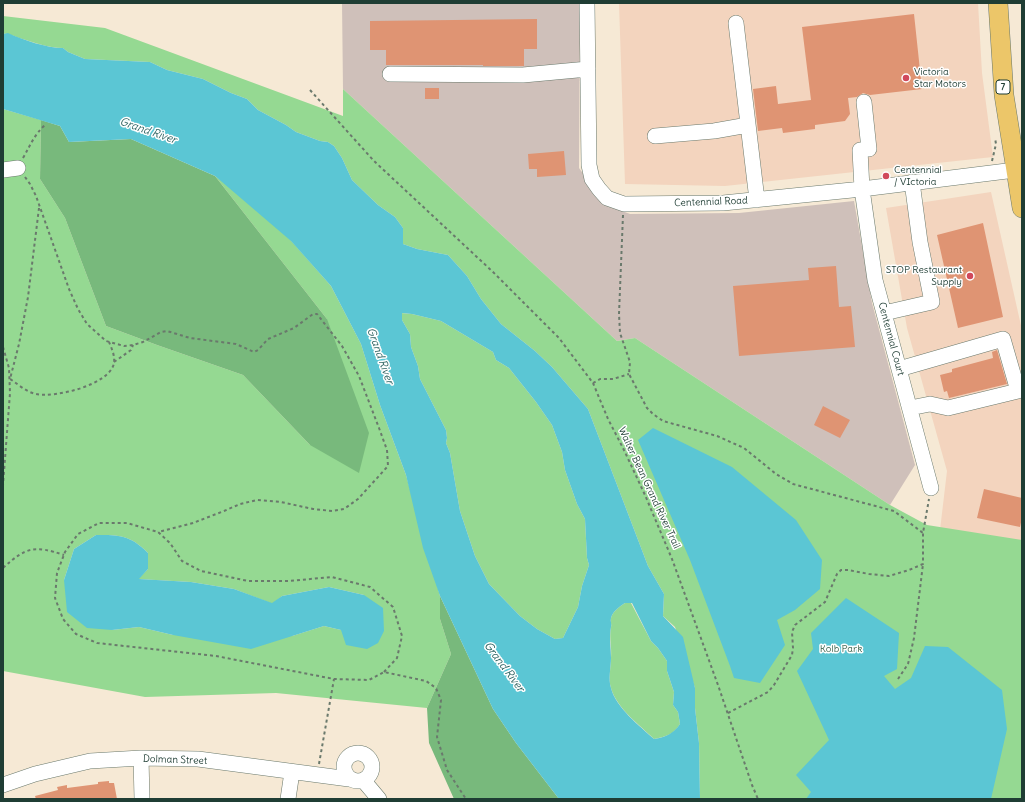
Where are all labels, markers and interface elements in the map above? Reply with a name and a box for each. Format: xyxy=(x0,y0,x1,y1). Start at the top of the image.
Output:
place label: Victoria Star Motors xyxy=(914,66,966,90)
marker: Victoria Star Motors xyxy=(901,73,911,83)
road number: 7 xyxy=(996,80,1010,94)
water label: Grand River xyxy=(118,115,178,147)
place label: Centennial / VIctoria xyxy=(894,164,942,188)
marker: Centennial / VIctoria xyxy=(881,171,891,181)
street label: Centennial Road xyxy=(674,195,748,209)
place label: STOP Restaurant Supply xyxy=(886,264,962,288)
marker: STOP Restaurant Supply xyxy=(965,271,975,281)
street label: Centennial Court xyxy=(875,301,907,377)
water label: Grand River xyxy=(364,326,396,386)
street label: Walter Bean Grand River Trail xyxy=(616,425,682,551)
water label: Grand River xyxy=(481,639,527,695)
park label: Kolb Park xyxy=(820,643,862,655)
street label: Dolman Street xyxy=(143,753,207,767)

